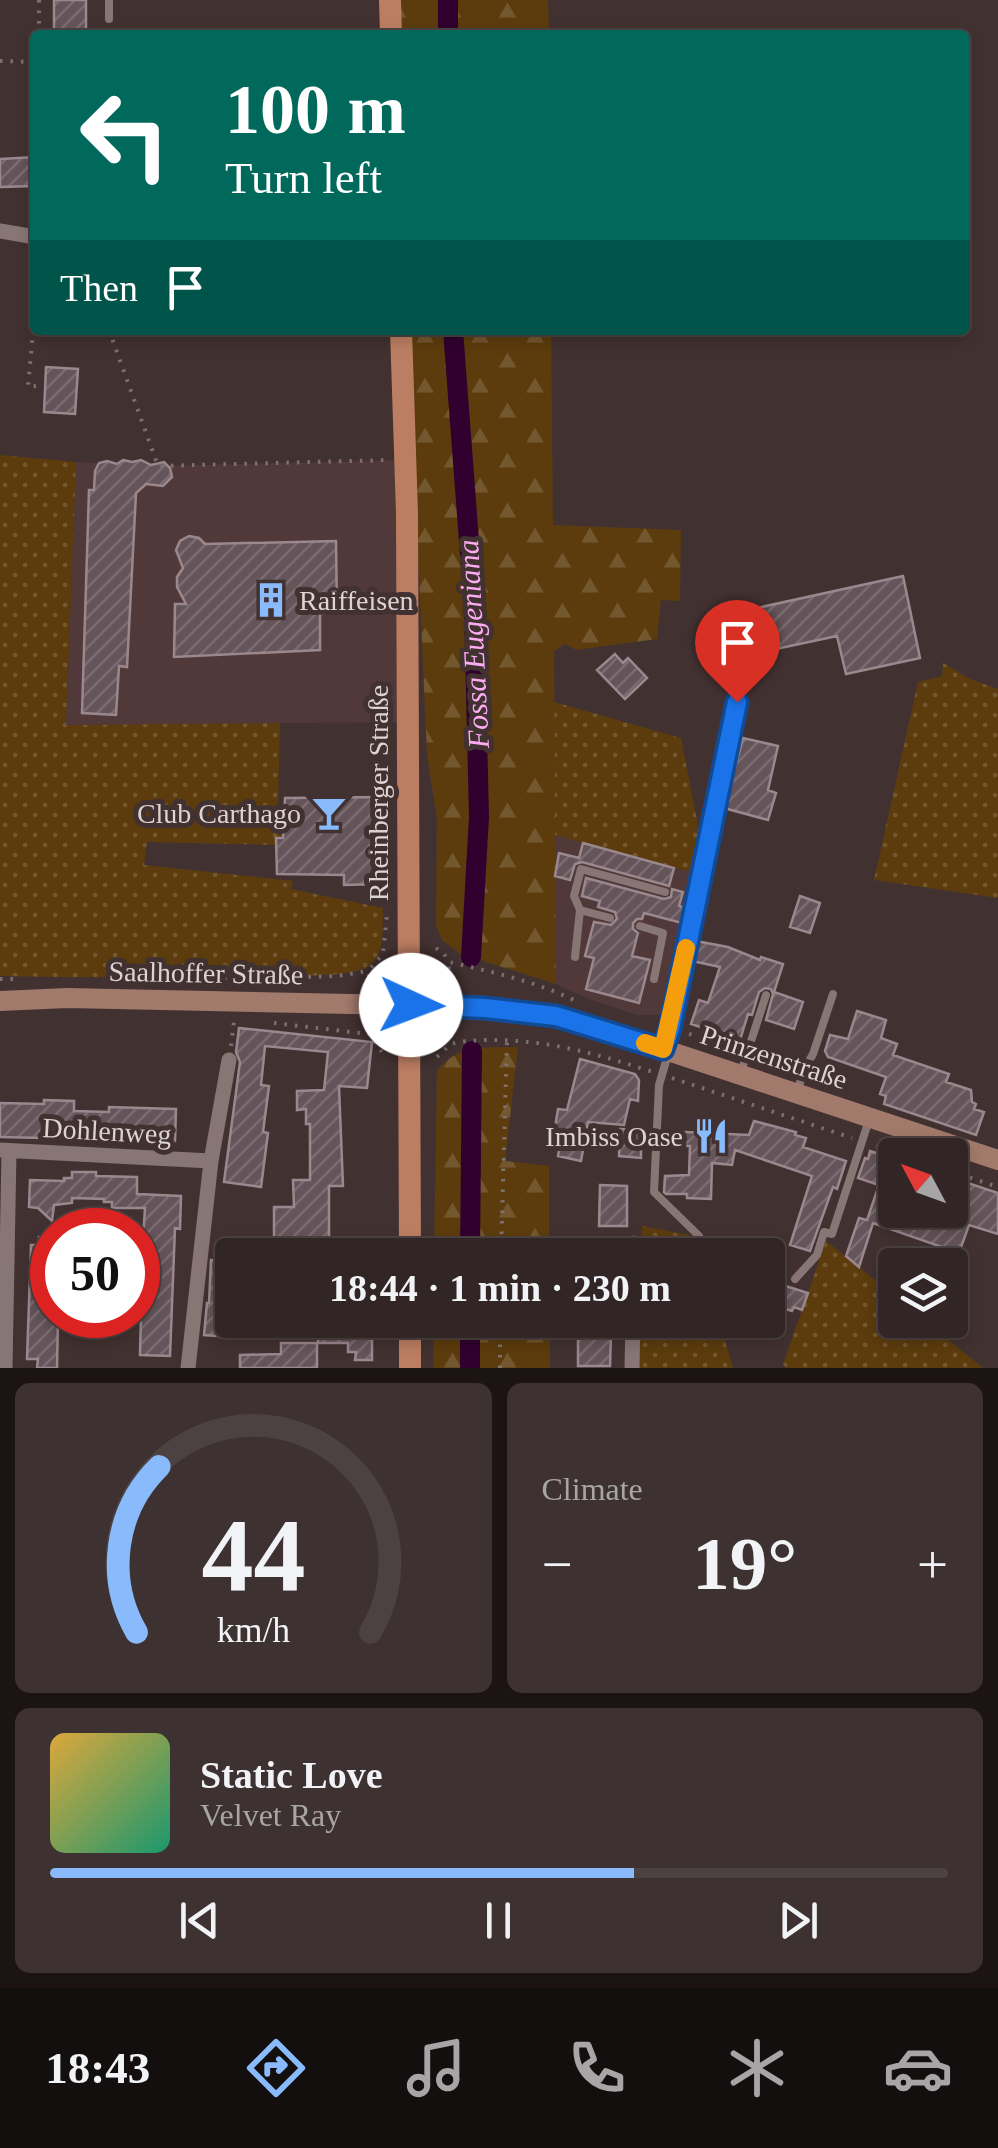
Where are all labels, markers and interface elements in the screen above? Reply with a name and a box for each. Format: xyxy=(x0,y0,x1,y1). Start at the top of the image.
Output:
icon: left xyxy=(60,70,190,200)
text: 100 m xyxy=(225,71,406,148)
text: Turn left xyxy=(225,153,382,203)
icon: arrive xyxy=(158,260,213,315)
text: Then xyxy=(60,267,138,309)
water label: Fossa Eugeniana xyxy=(451,539,495,750)
building icon: Raiffeisen xyxy=(252,581,290,619)
place label: Raiffeisen xyxy=(299,585,414,616)
pin xyxy=(695,600,780,703)
icon: arrive xyxy=(710,615,765,670)
street label: Rheinberger Straße xyxy=(363,685,394,901)
bar icon: Club Carthago xyxy=(310,794,348,832)
place label: Club Carthago xyxy=(137,798,301,829)
position arrow xyxy=(359,953,463,1057)
street label: Saalhoffer Straße xyxy=(108,956,304,990)
street label: Prinzenstraße xyxy=(697,1019,851,1095)
street label: Dohlenweg xyxy=(42,1112,172,1150)
restaurant icon: Imbiss Oase xyxy=(692,1117,730,1155)
place label: Imbiss Oase xyxy=(545,1121,683,1152)
north arrow xyxy=(878,1138,968,1228)
map controls xyxy=(878,1138,968,1338)
speed limit sign: 50 xyxy=(30,1208,160,1338)
button: layers xyxy=(878,1248,968,1338)
text: 18:44 · 1 min · 230 m xyxy=(329,1267,671,1309)
text: Climate xyxy=(542,1471,643,1507)
text: 44 xyxy=(201,1497,305,1612)
text: 19° xyxy=(692,1522,797,1605)
text: − xyxy=(542,1534,573,1595)
text: + xyxy=(917,1534,948,1595)
text: km/h xyxy=(217,1610,290,1650)
text: Static Love xyxy=(200,1754,383,1796)
text: Velvet Ray xyxy=(200,1797,341,1833)
icon: previous xyxy=(172,1893,227,1948)
icon: pause xyxy=(471,1893,526,1948)
icon: next xyxy=(771,1893,826,1948)
icon: directions xyxy=(241,2033,311,2103)
icon: music xyxy=(401,2033,471,2103)
icon: phone xyxy=(562,2033,632,2103)
icon: climate xyxy=(722,2033,792,2103)
icon: car xyxy=(883,2033,953,2103)
text: 18:43 xyxy=(45,2043,150,2093)

